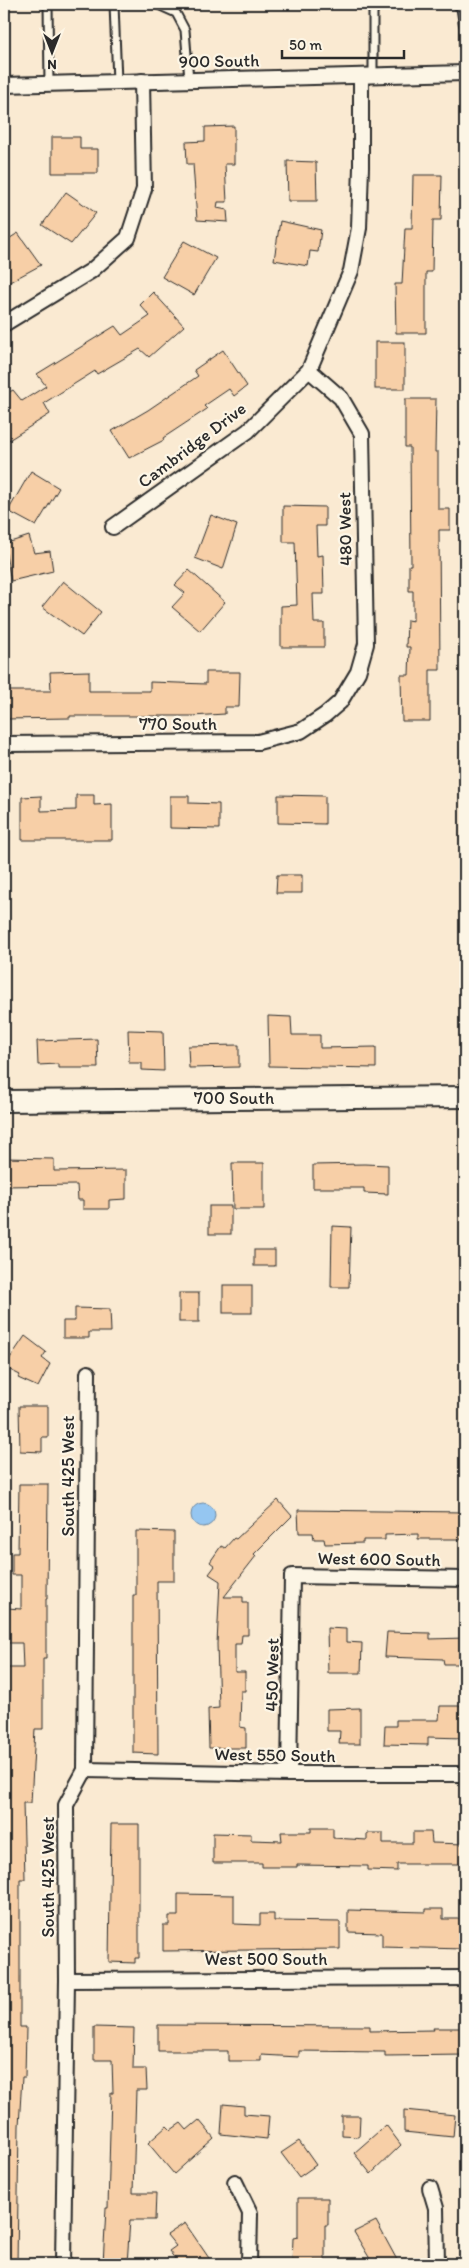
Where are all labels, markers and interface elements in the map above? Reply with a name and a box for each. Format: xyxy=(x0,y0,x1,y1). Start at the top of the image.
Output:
north arrow xyxy=(28,28,78,78)
scale bar xyxy=(282,28,404,60)
text: 50 m xyxy=(289,36,322,54)
street label: 900 South xyxy=(178,49,260,73)
text: N xyxy=(47,56,57,73)
street label: Cambridge Drive xyxy=(134,397,250,493)
street label: 480 West xyxy=(333,492,357,566)
street label: 770 South xyxy=(139,713,217,735)
street label: 700 South xyxy=(194,1087,274,1109)
street label: South 425 West xyxy=(57,1415,79,1537)
street label: West 600 South xyxy=(317,1547,441,1571)
street label: 450 West xyxy=(260,1638,284,1712)
street label: West 550 South xyxy=(214,1743,336,1767)
street label: South 425 West xyxy=(37,1816,59,1938)
street label: West 500 South xyxy=(205,1948,327,1970)

